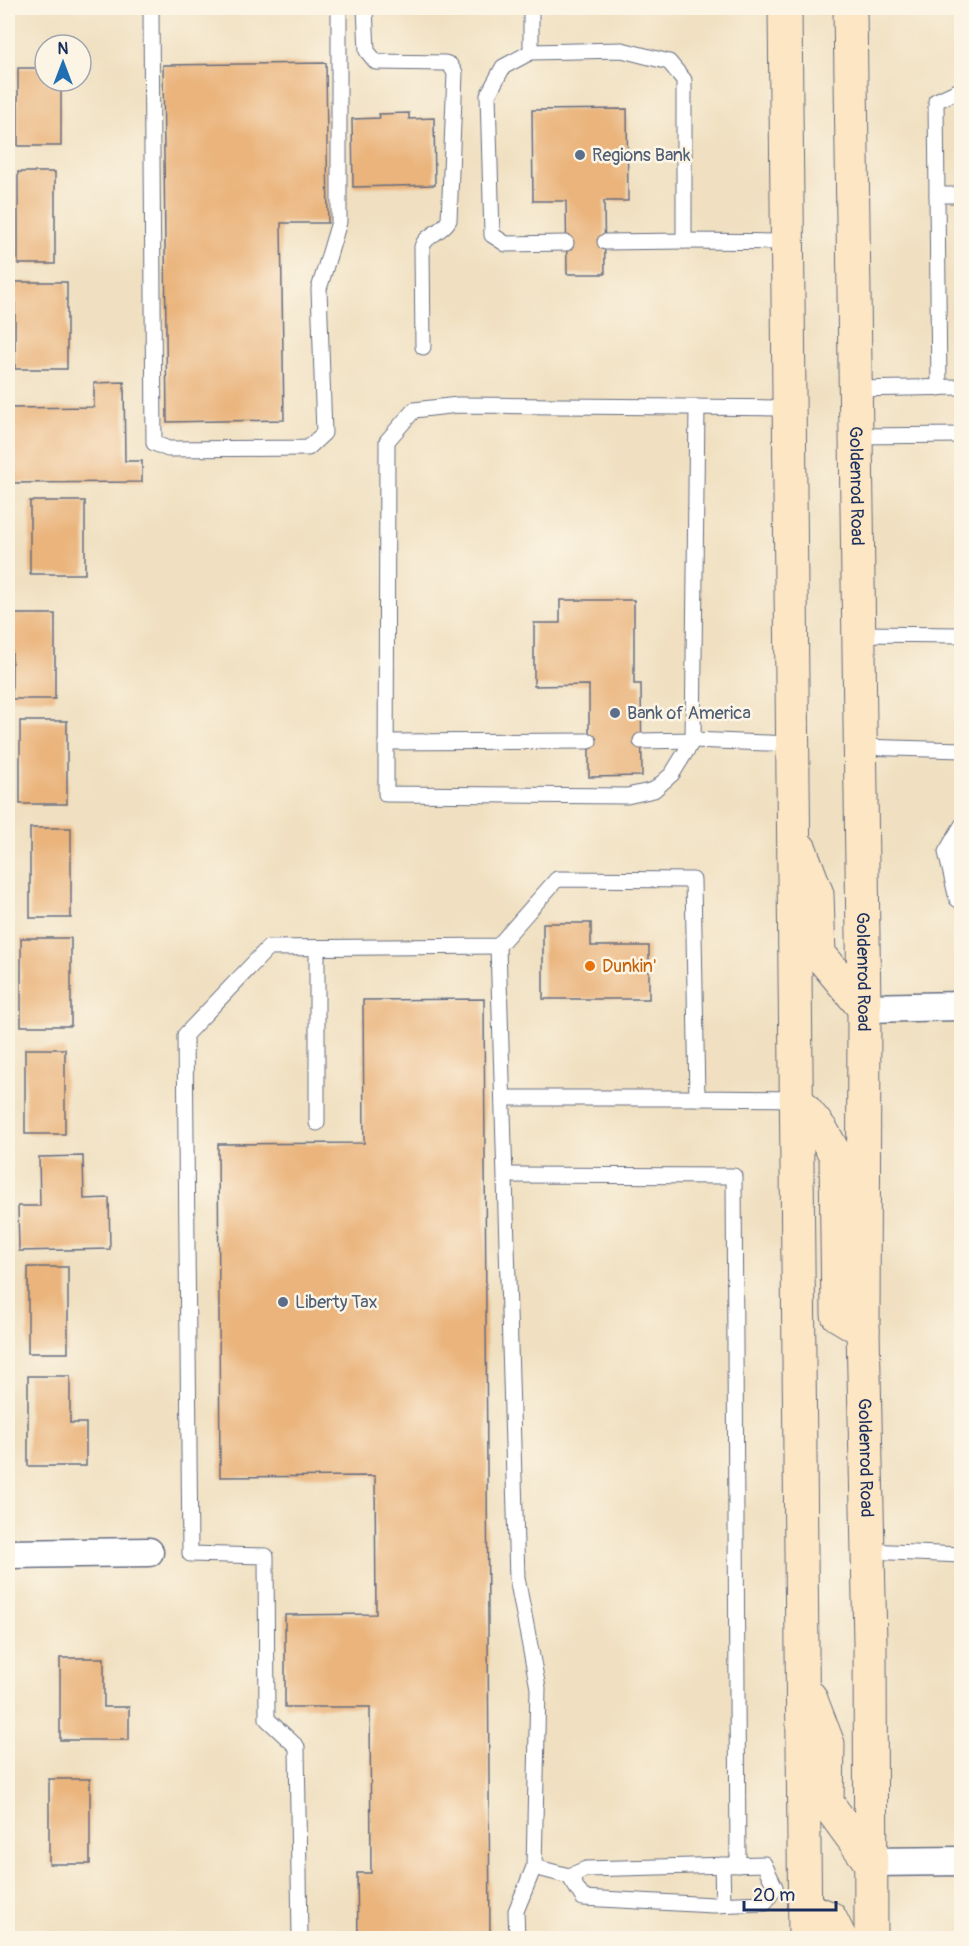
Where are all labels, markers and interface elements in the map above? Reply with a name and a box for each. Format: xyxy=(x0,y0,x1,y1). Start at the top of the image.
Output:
north arrow xyxy=(33,33,93,93)
text: N xyxy=(58,39,69,59)
place label: Regions Bank xyxy=(592,144,691,167)
marker: Regions Bank xyxy=(573,148,587,162)
street label: Goldenrod Road xyxy=(844,426,869,546)
place label: Bank of America xyxy=(627,702,751,725)
marker: Bank of America xyxy=(608,706,622,720)
street label: Goldenrod Road xyxy=(851,912,875,1032)
place label: Dunkin' xyxy=(602,955,656,978)
marker: Dunkin' xyxy=(583,959,597,973)
place label: Liberty Tax xyxy=(295,1291,378,1314)
marker: Liberty Tax xyxy=(276,1295,290,1309)
street label: Goldenrod Road xyxy=(853,1398,878,1518)
scale bar xyxy=(744,1874,836,1912)
text: 20 m xyxy=(753,1884,795,1907)

